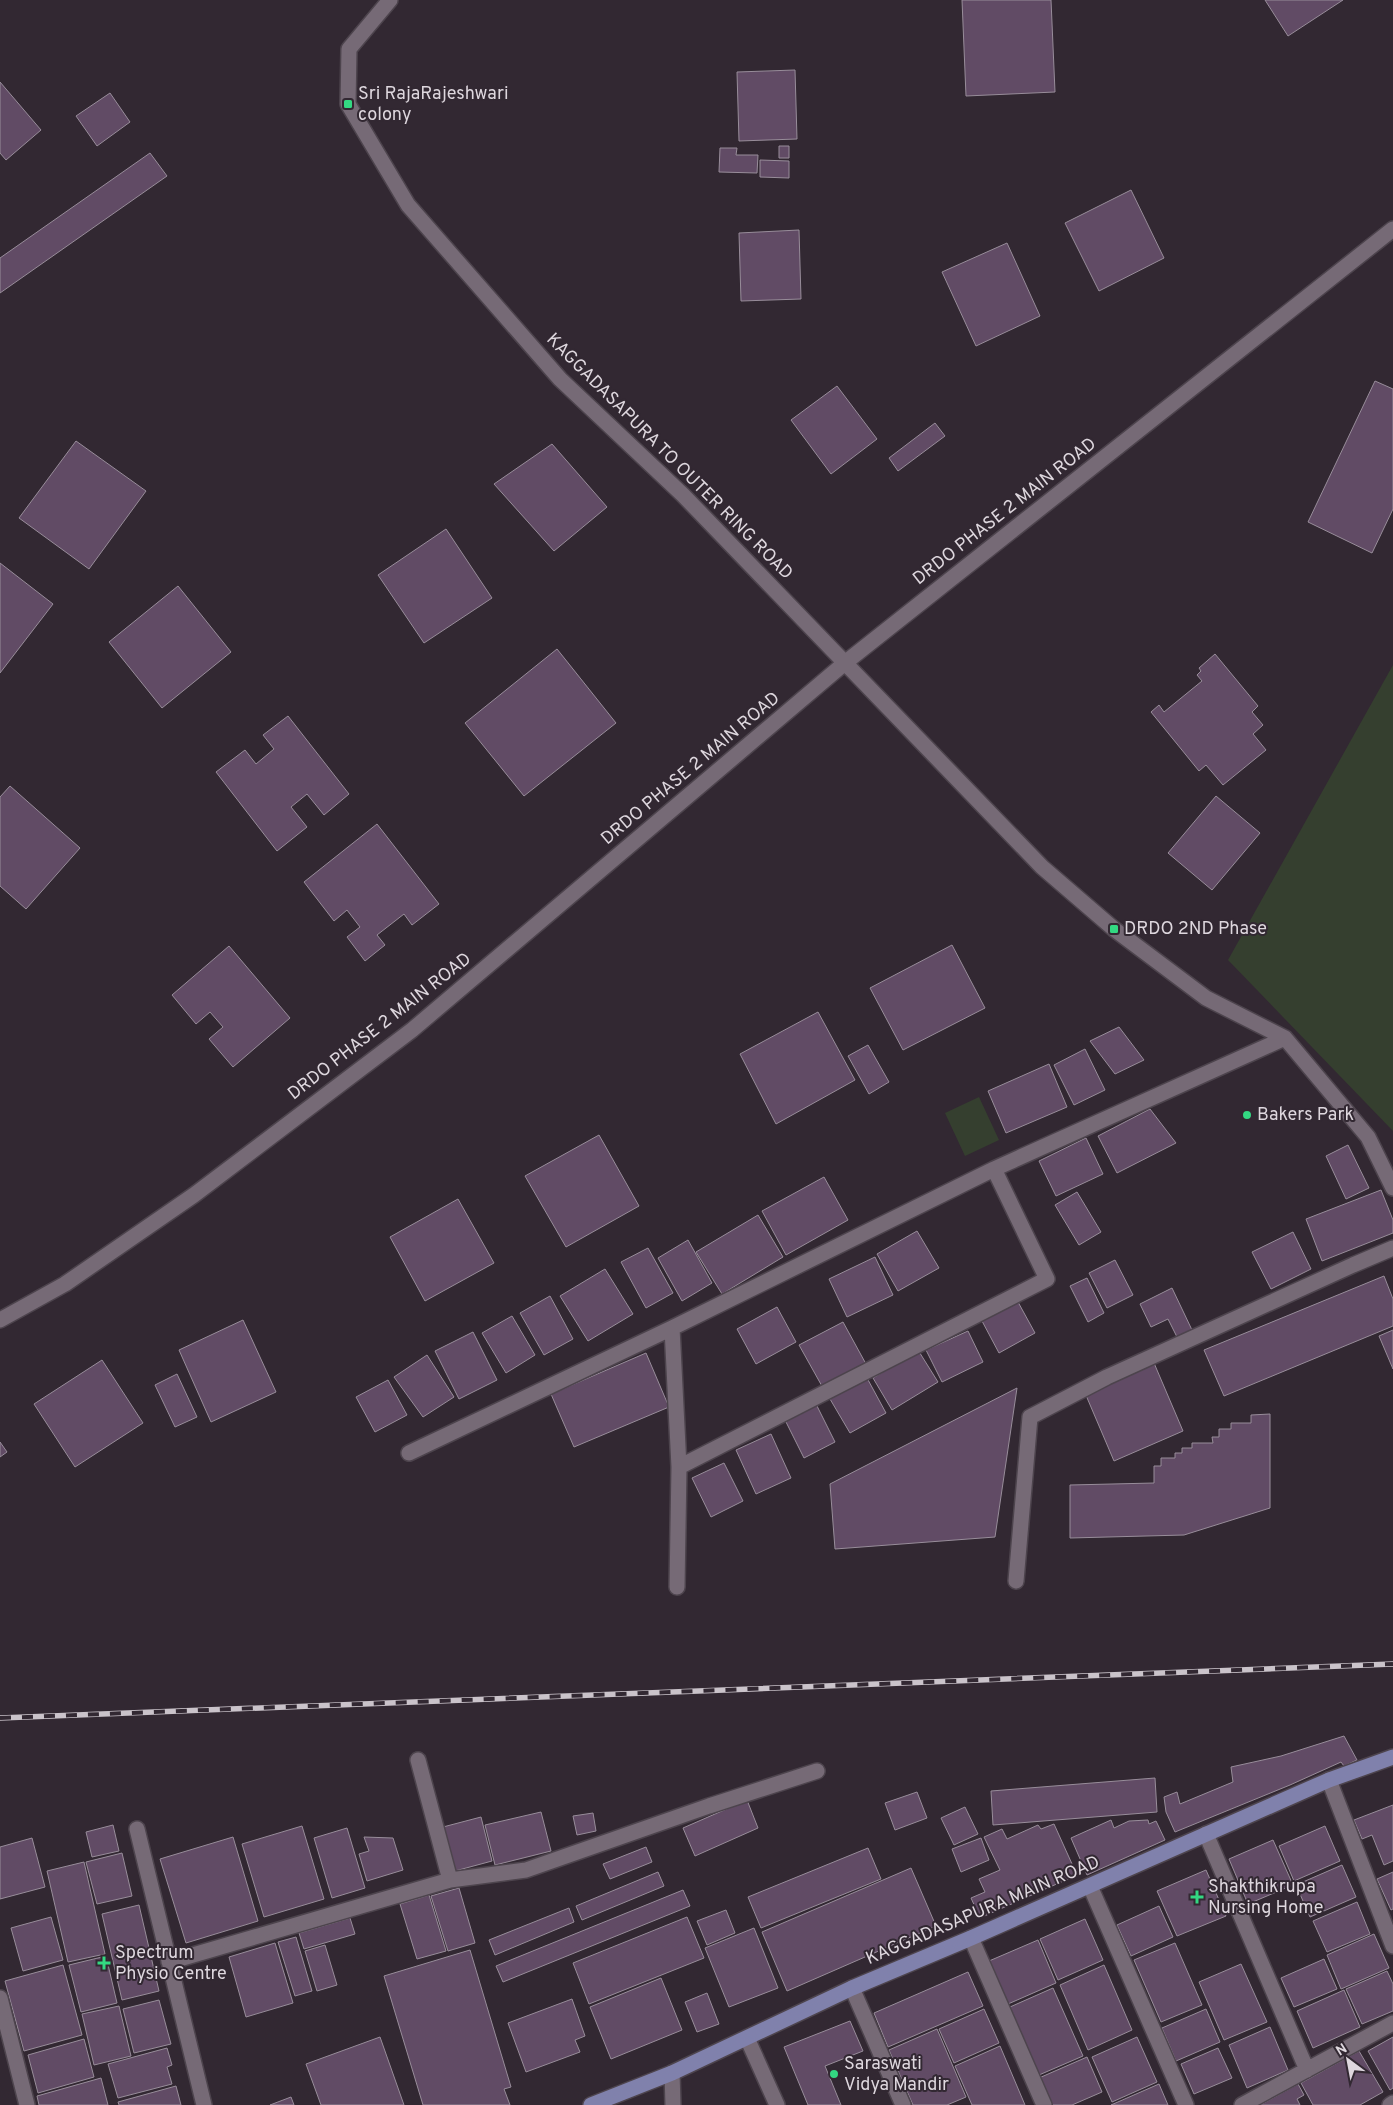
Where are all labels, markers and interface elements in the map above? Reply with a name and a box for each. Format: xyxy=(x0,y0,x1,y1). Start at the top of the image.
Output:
place label: Sri RajaRajeshwari colony xyxy=(358,83,508,127)
marker: Sri RajaRajeshwari colony xyxy=(342,98,354,110)
street label: KAGGADASAPURA TO OUTER RING ROAD xyxy=(541,329,797,585)
street label: DRDO PHASE 2 MAIN ROAD xyxy=(909,433,1101,591)
street label: DRDO PHASE 2 MAIN ROAD xyxy=(597,687,785,851)
place label: DRDO 2ND Phase xyxy=(1124,918,1267,941)
marker: DRDO 2ND Phase xyxy=(1108,923,1120,935)
street label: DRDO PHASE 2 MAIN ROAD xyxy=(284,948,476,1106)
place label: Bakers Park xyxy=(1257,1104,1354,1127)
marker: Bakers Park xyxy=(1241,1109,1253,1121)
street label: KAGGADASAPURA MAIN ROAD xyxy=(862,1851,1104,1971)
place label: Shakthikrupa Nursing Home xyxy=(1208,1876,1323,1920)
marker: Shakthikrupa Nursing Home xyxy=(1190,1890,1204,1904)
place label: Spectrum Physio Centre xyxy=(115,1942,227,1986)
marker: Spectrum Physio Centre xyxy=(97,1956,111,1970)
north arrow xyxy=(1323,2035,1373,2085)
text: N xyxy=(1333,2040,1351,2060)
place label: Saraswati Vidya Mandir xyxy=(844,2053,949,2097)
marker: Saraswati Vidya Mandir xyxy=(828,2068,840,2080)

